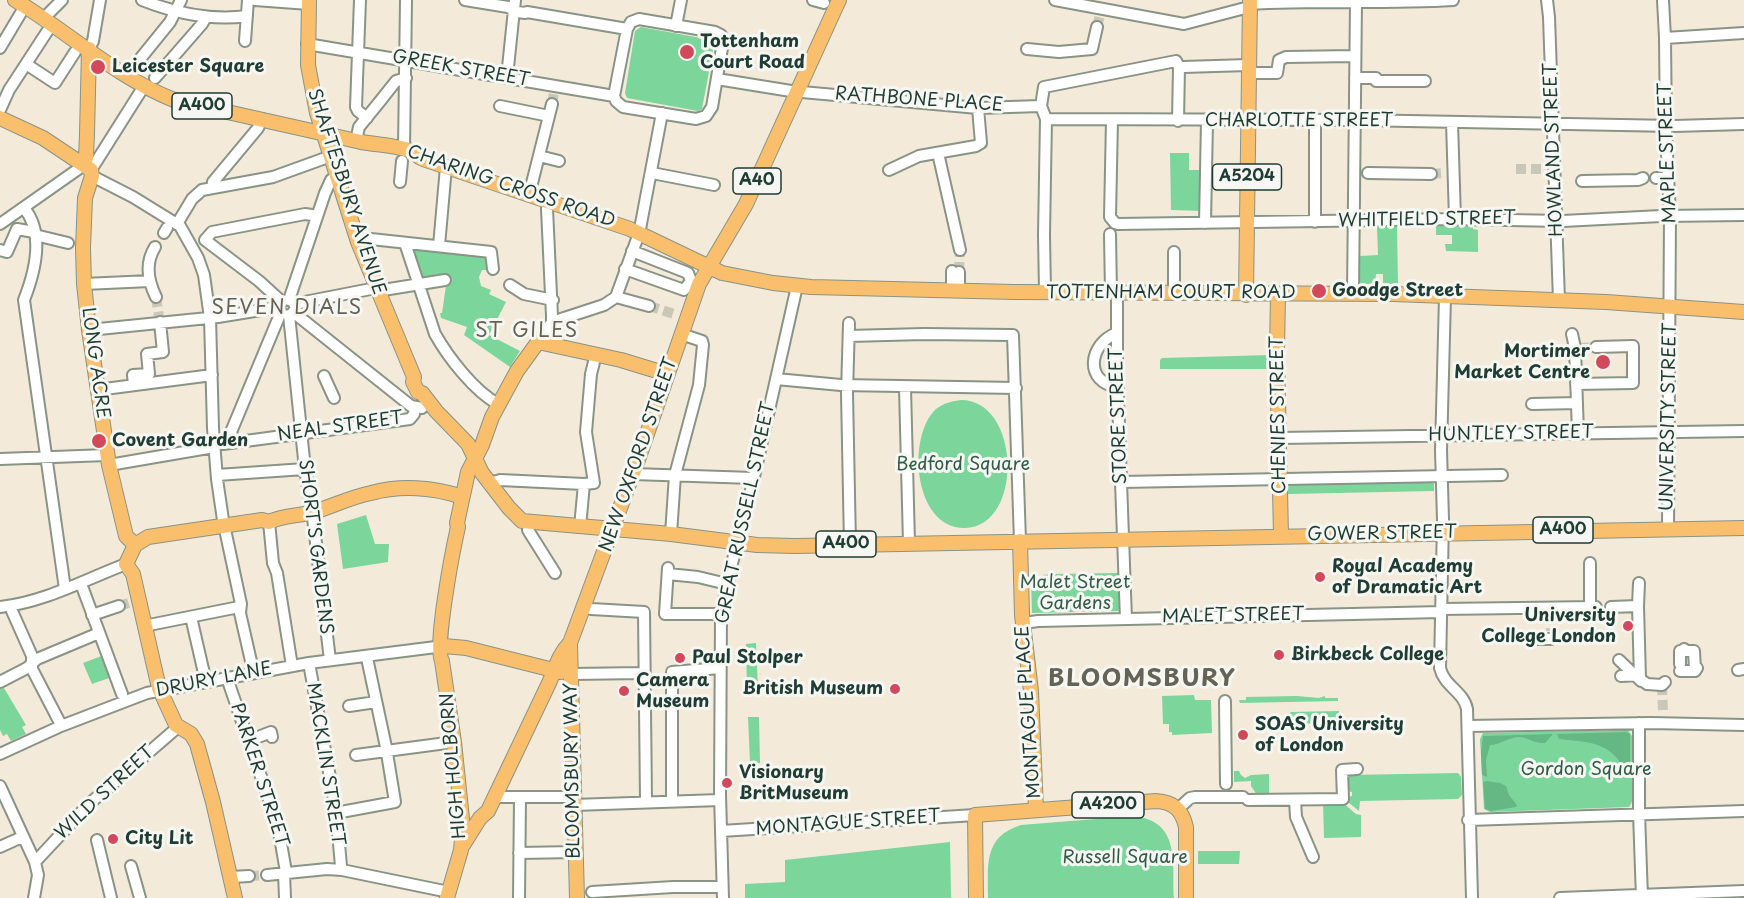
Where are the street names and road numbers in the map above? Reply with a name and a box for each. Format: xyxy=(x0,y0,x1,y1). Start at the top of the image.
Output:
street label: GREEK STREET xyxy=(391,46,531,92)
street label: HOWLAND STREET xyxy=(1540,63,1568,237)
street label: MAPLE STREET xyxy=(1655,82,1681,224)
street label: RATHBONE PLACE xyxy=(834,83,1004,117)
street label: SHAFTESBURY AVENUE xyxy=(303,86,389,298)
road number: A400 xyxy=(172,93,232,119)
street label: CHARLOTTE STREET xyxy=(1205,110,1393,132)
street label: CHARING CROSS ROAD xyxy=(404,141,618,233)
road number: A5204 xyxy=(1212,164,1282,190)
road number: A40 xyxy=(733,168,781,194)
street label: WHITFIELD STREET xyxy=(1338,208,1516,232)
street label: TOTTENHAM COURT ROAD xyxy=(1046,282,1296,304)
street label: LONG ACRE xyxy=(76,306,114,420)
street label: UNIVERSITY STREET xyxy=(1657,323,1681,511)
street label: CHENIES STREET xyxy=(1267,336,1291,494)
street label: STORE STREET xyxy=(1106,347,1132,485)
street label: NEW OXFORD STREET xyxy=(596,355,682,555)
street label: GREAT RUSSELL STREET xyxy=(712,400,780,626)
street label: NEAL STREET xyxy=(276,407,404,447)
street label: HUNTLEY STREET xyxy=(1428,422,1594,446)
street label: SHORT'S GARDENS xyxy=(294,458,336,636)
road number: A400 xyxy=(1533,517,1593,543)
street label: GOWER STREET xyxy=(1307,522,1457,546)
road number: A400 xyxy=(816,531,876,557)
street label: MALET STREET xyxy=(1162,604,1304,628)
street label: MONTAGUE PLACE xyxy=(1012,625,1046,799)
street label: DRURY LANE xyxy=(154,658,274,702)
street label: MACKLIN STREET xyxy=(301,681,349,847)
street label: BLOOMSBURY WAY xyxy=(561,683,585,859)
street label: HIGH HOLBORN xyxy=(437,692,471,840)
street label: PARKER STREET xyxy=(226,700,292,850)
street label: WILD STREET xyxy=(51,742,159,844)
road number: A4200 xyxy=(1072,792,1144,818)
street label: MONTAGUE STREET xyxy=(755,806,941,840)

